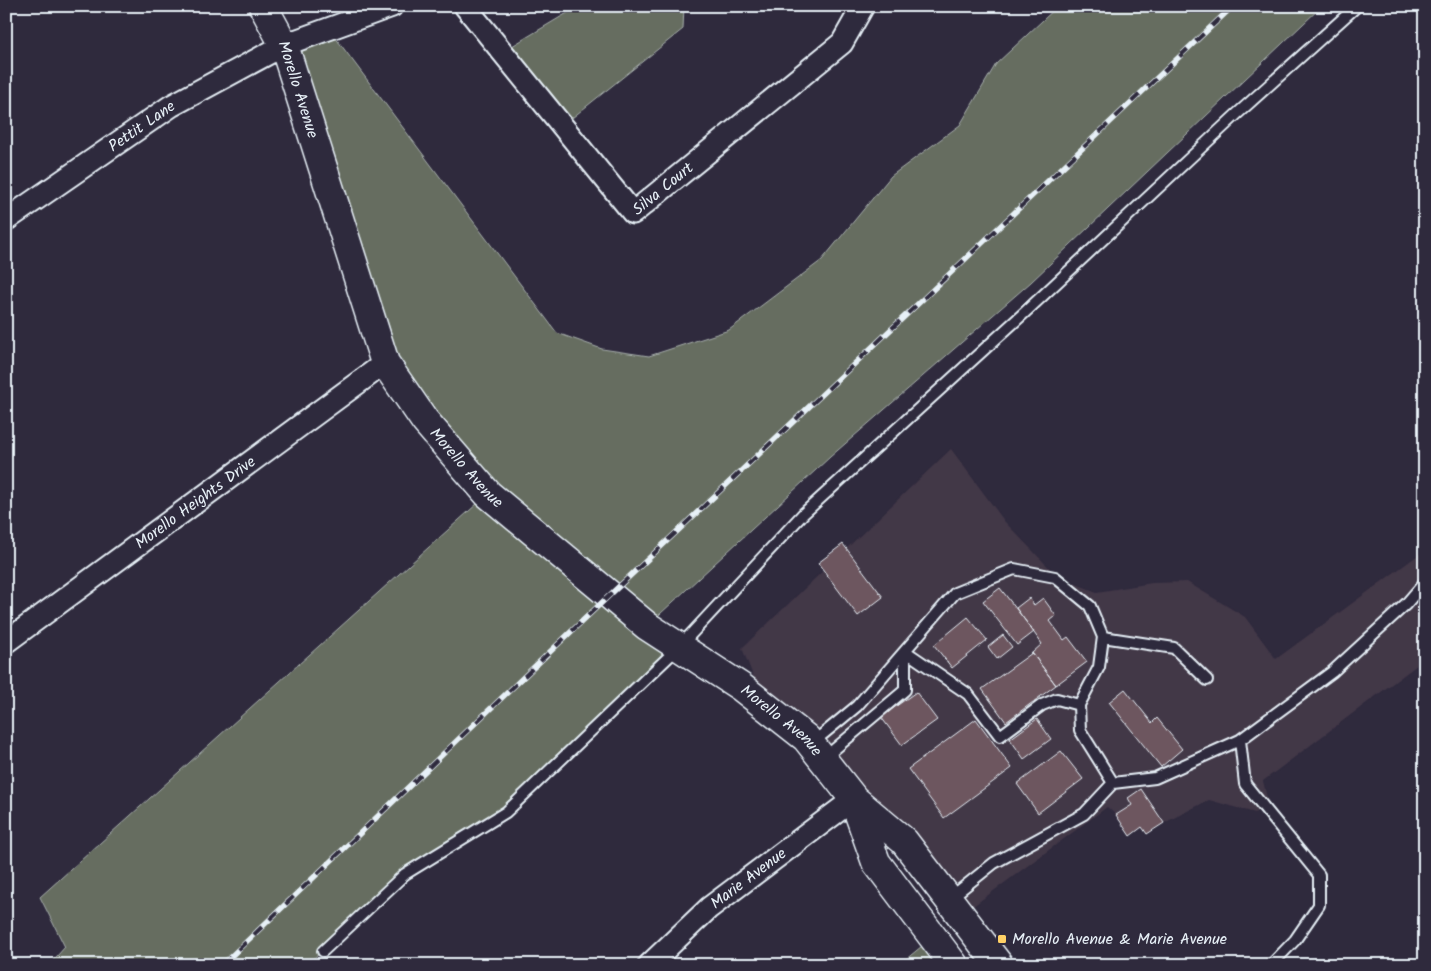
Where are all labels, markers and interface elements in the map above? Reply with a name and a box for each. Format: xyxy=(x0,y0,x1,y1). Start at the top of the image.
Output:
street label: Morello Avenue xyxy=(271,38,325,141)
street label: Pettit Lane xyxy=(103,94,180,158)
street label: Silva Court xyxy=(627,156,700,221)
street label: Morello Avenue xyxy=(423,422,509,514)
street label: Morello Heights Drive xyxy=(130,450,261,556)
street label: Morello Avenue xyxy=(735,678,828,762)
street label: Marie Avenue xyxy=(705,841,792,915)
place label: Morello Avenue & Marie Avenue xyxy=(1012,927,1227,952)
marker: Morello Avenue & Marie Avenue xyxy=(996,933,1008,945)

